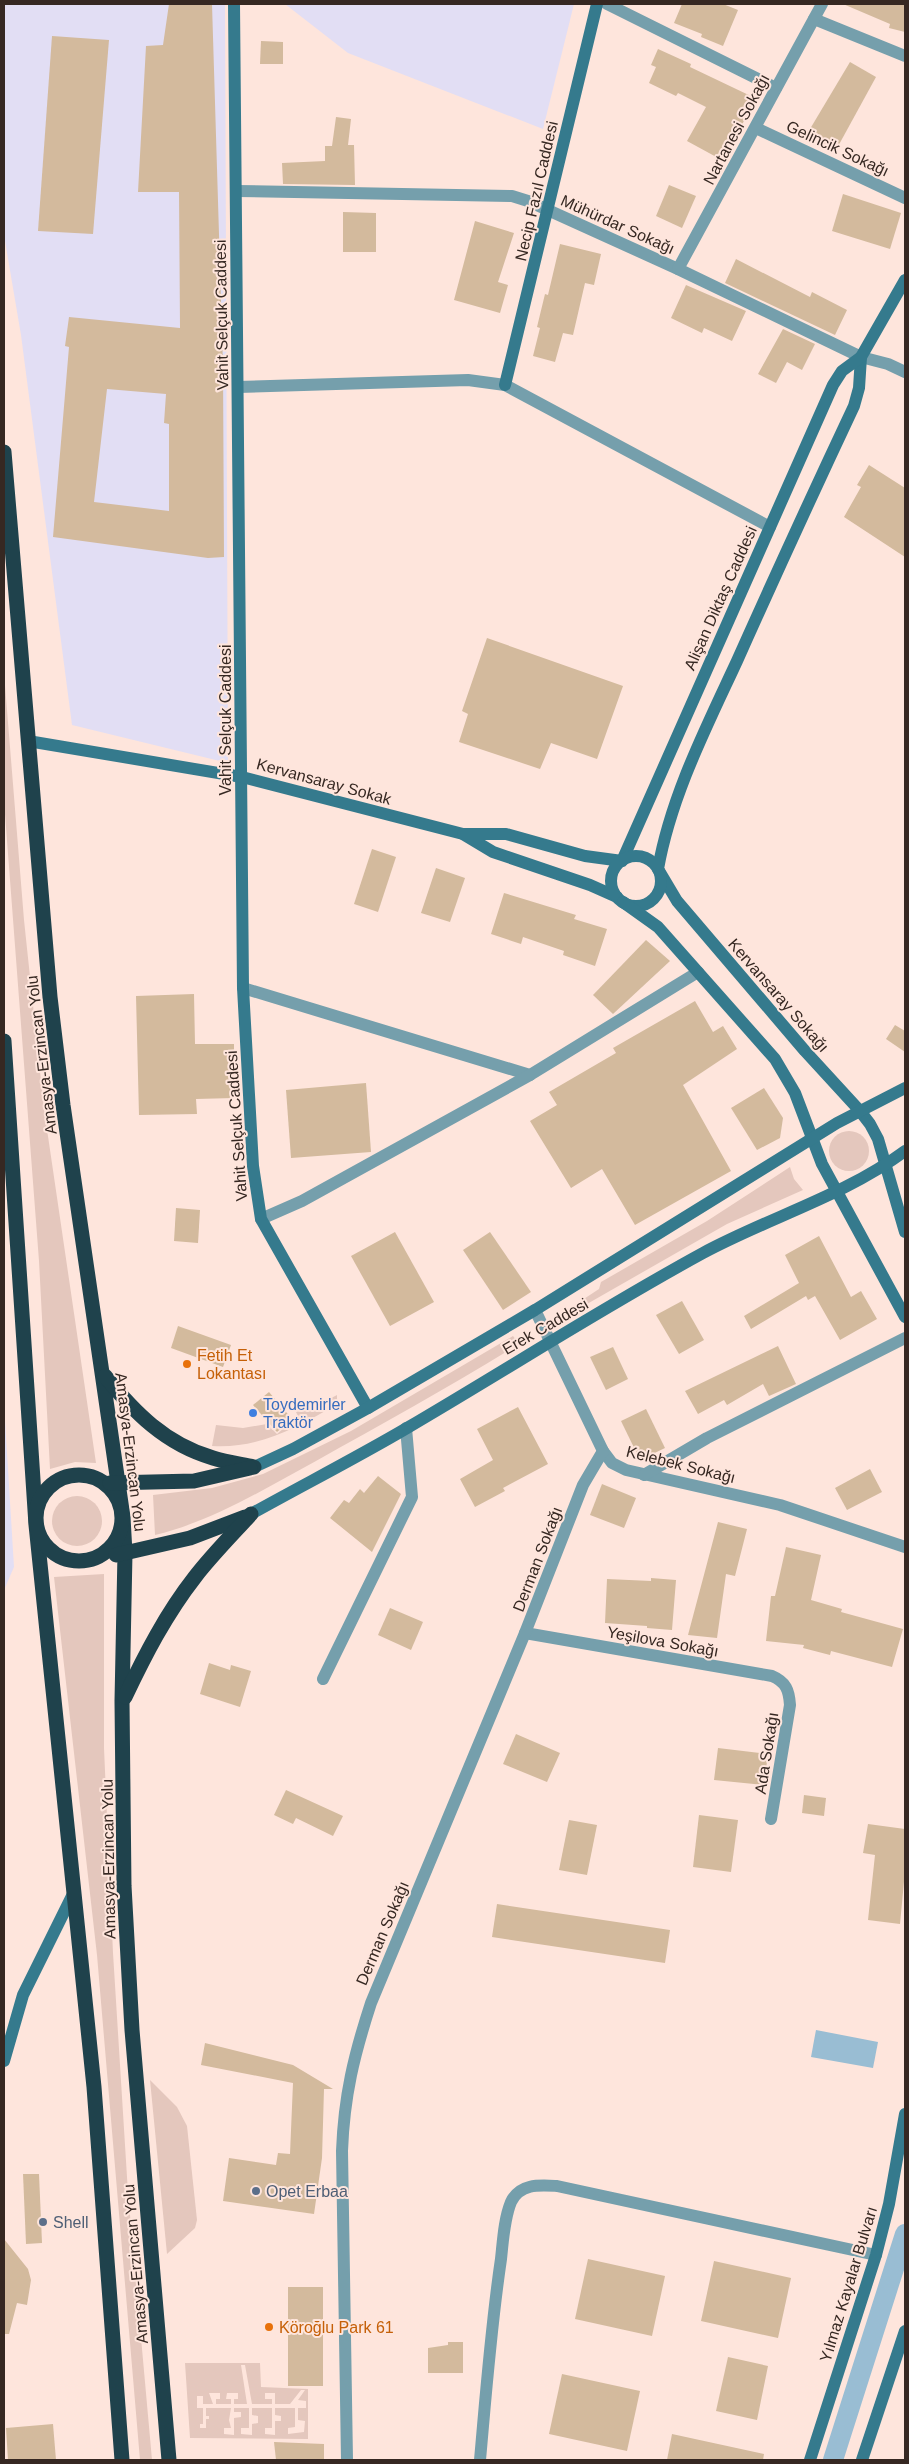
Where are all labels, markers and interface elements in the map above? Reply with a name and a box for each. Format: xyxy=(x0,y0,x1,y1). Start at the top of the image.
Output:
street label: Nartanesi Sokağı xyxy=(700,71,773,187)
street label: Gelincik Sokağı xyxy=(784,117,892,180)
street label: Necip Fazıl Caddesi xyxy=(512,119,561,263)
street label: Mühürdar Sokağı xyxy=(558,192,677,257)
street label: Vahit Selçuk Caddesi xyxy=(212,239,231,391)
street label: Alişan Diktaş Caddesi xyxy=(681,524,760,673)
street label: Vahit Selçuk Caddesi xyxy=(217,645,234,795)
street label: Kervansaray Sokak xyxy=(255,755,394,808)
street label: Kervansaray Sokağı xyxy=(725,935,832,1055)
street label: Amasya-Erzincan Yolu xyxy=(23,974,60,1135)
street label: Vahit Selçuk Caddesi xyxy=(223,1050,250,1202)
street label: Erek Caddesi xyxy=(499,1295,591,1358)
place label: Fetih Et Lokantası xyxy=(197,1347,266,1382)
marker: Fetih Et Lokantası xyxy=(181,1358,193,1370)
street label: Amasya-Erzincan Yolu xyxy=(112,1372,149,1533)
place label: Toydemirler Traktör xyxy=(263,1396,346,1431)
marker: Toydemirler Traktör xyxy=(247,1407,259,1419)
street label: Kelebek Sokağı xyxy=(624,1443,737,1486)
street label: Derman Sokağı xyxy=(510,1504,565,1614)
street label: Yeşilova Sokağı xyxy=(606,1623,720,1660)
street label: Ada Sokağı xyxy=(752,1711,781,1795)
street label: Amasya-Erzincan Yolu xyxy=(99,1779,118,1939)
street label: Derman Sokağı xyxy=(353,1879,412,1988)
street label: Amasya-Erzincan Yolu xyxy=(120,2183,151,2344)
place label: Opet Erbaa xyxy=(266,2183,348,2200)
marker: Opet Erbaa xyxy=(250,2185,262,2197)
street label: Yılmaz Kayalar Bulvarı xyxy=(817,2204,880,2364)
place label: Shell xyxy=(53,2214,89,2231)
marker: Shell xyxy=(37,2216,49,2228)
place label: Köroğlu Park 61 xyxy=(279,2319,394,2336)
marker: Köroğlu Park 61 xyxy=(263,2321,275,2333)

